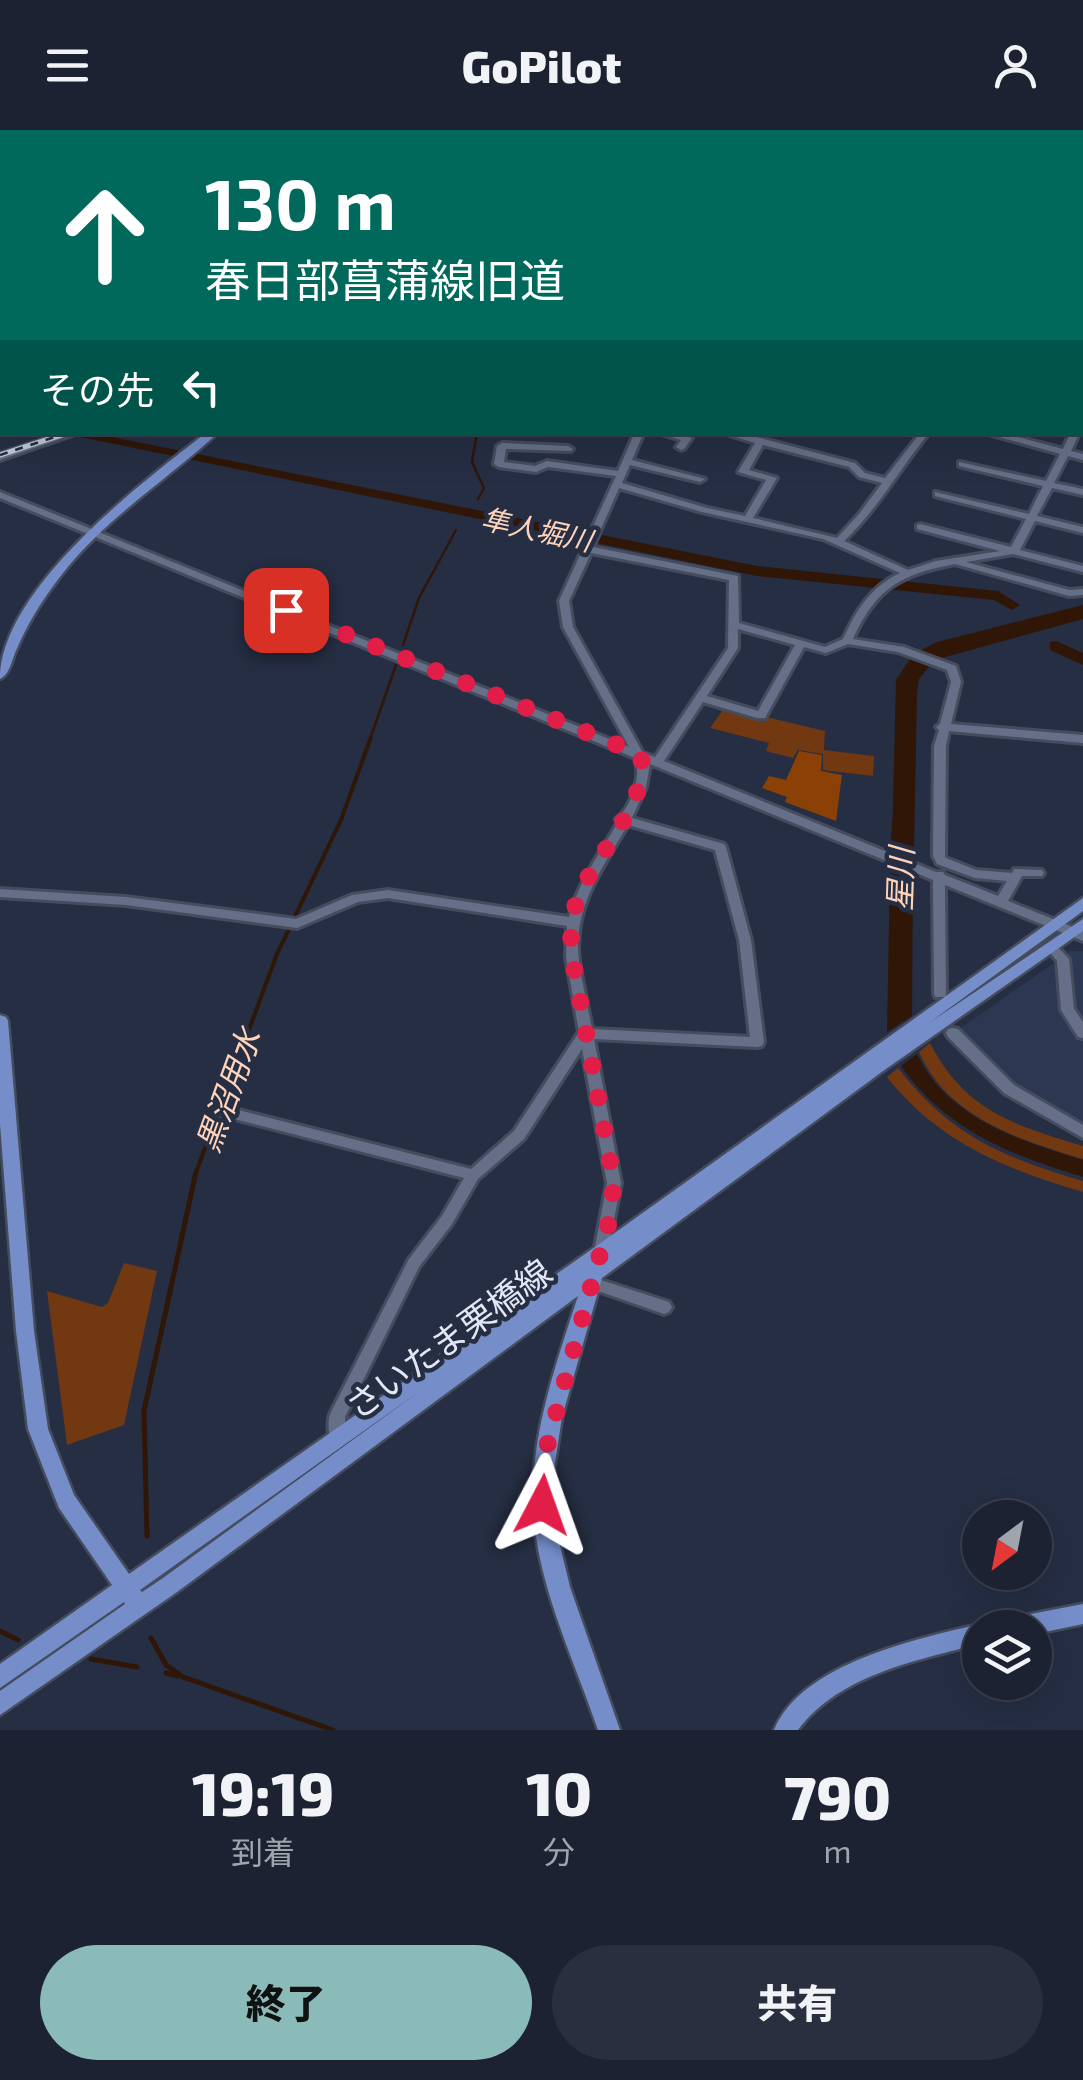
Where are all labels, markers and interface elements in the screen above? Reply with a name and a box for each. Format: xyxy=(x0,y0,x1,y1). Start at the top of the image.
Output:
icon: menu xyxy=(40,38,95,93)
text: GoPilot xyxy=(462,38,621,92)
icon: person xyxy=(988,38,1043,93)
text: 130 m xyxy=(205,160,396,244)
icon: ahead xyxy=(40,170,170,300)
text: 春日部菖蒲線旧道 xyxy=(205,252,565,306)
icon: left xyxy=(174,360,229,415)
text: その先 xyxy=(40,366,154,412)
water label: 隼人堀川 xyxy=(479,501,598,558)
pin xyxy=(244,568,329,653)
icon: arrive xyxy=(259,583,314,638)
water label: 星川 xyxy=(879,843,919,912)
water label: 黒沼用水 xyxy=(187,1021,268,1157)
street label: さいたま栗橋線 xyxy=(337,1249,559,1427)
position arrow xyxy=(490,1453,594,1557)
north arrow xyxy=(962,1500,1052,1590)
map controls xyxy=(962,1500,1052,1700)
button: layers xyxy=(962,1610,1052,1700)
text: 19:19 xyxy=(192,1756,334,1828)
text: 10 xyxy=(526,1756,592,1828)
text: 790 xyxy=(784,1760,891,1832)
text: m xyxy=(823,1831,852,1869)
text: 到着 xyxy=(231,1832,295,1870)
text: 分 xyxy=(543,1832,575,1870)
button: 終了 xyxy=(40,1945,532,2060)
button: 共有 xyxy=(552,1945,1043,2060)

